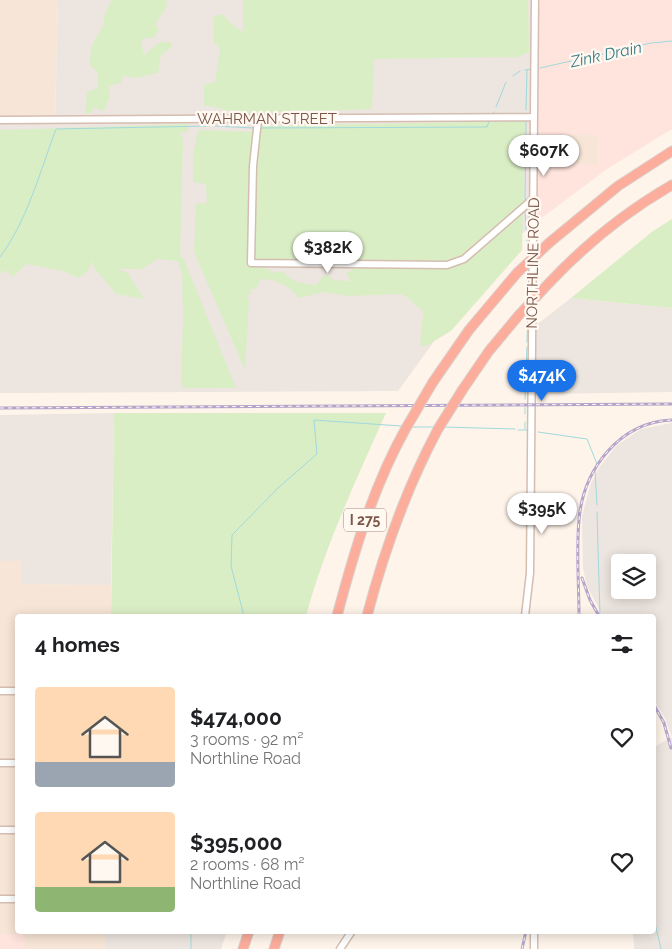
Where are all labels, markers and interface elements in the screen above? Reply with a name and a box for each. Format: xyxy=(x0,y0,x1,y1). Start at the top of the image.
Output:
water label: Zink Drain xyxy=(568,38,644,72)
street label: WAHRMAN STREET xyxy=(197,110,337,128)
pin: $607K xyxy=(509,134,579,177)
text: $607K xyxy=(519,141,569,160)
street label: NORTHLINE ROAD xyxy=(523,197,543,329)
pin: $382K xyxy=(293,232,363,274)
text: $382K xyxy=(304,238,352,257)
pin: $474K xyxy=(507,360,577,402)
text: $474K xyxy=(518,366,566,385)
pin: $395K xyxy=(507,492,577,535)
text: $395K xyxy=(518,499,566,518)
road number: I 275 xyxy=(344,508,386,532)
map controls xyxy=(611,554,656,599)
button: layers xyxy=(611,554,656,599)
icon: filters xyxy=(608,630,636,658)
text: 4 homes xyxy=(35,632,120,657)
text: $474,000 xyxy=(190,705,282,730)
icon: home xyxy=(75,707,135,767)
icon: heart xyxy=(608,723,636,751)
text: 3 rooms · 92 m² xyxy=(190,730,303,749)
text: Northline Road xyxy=(190,749,301,768)
text: $395,000 xyxy=(190,830,282,855)
icon: home xyxy=(75,832,135,892)
icon: heart xyxy=(608,848,636,876)
text: 2 rooms · 68 m² xyxy=(190,855,305,874)
text: Northline Road xyxy=(190,874,301,893)

